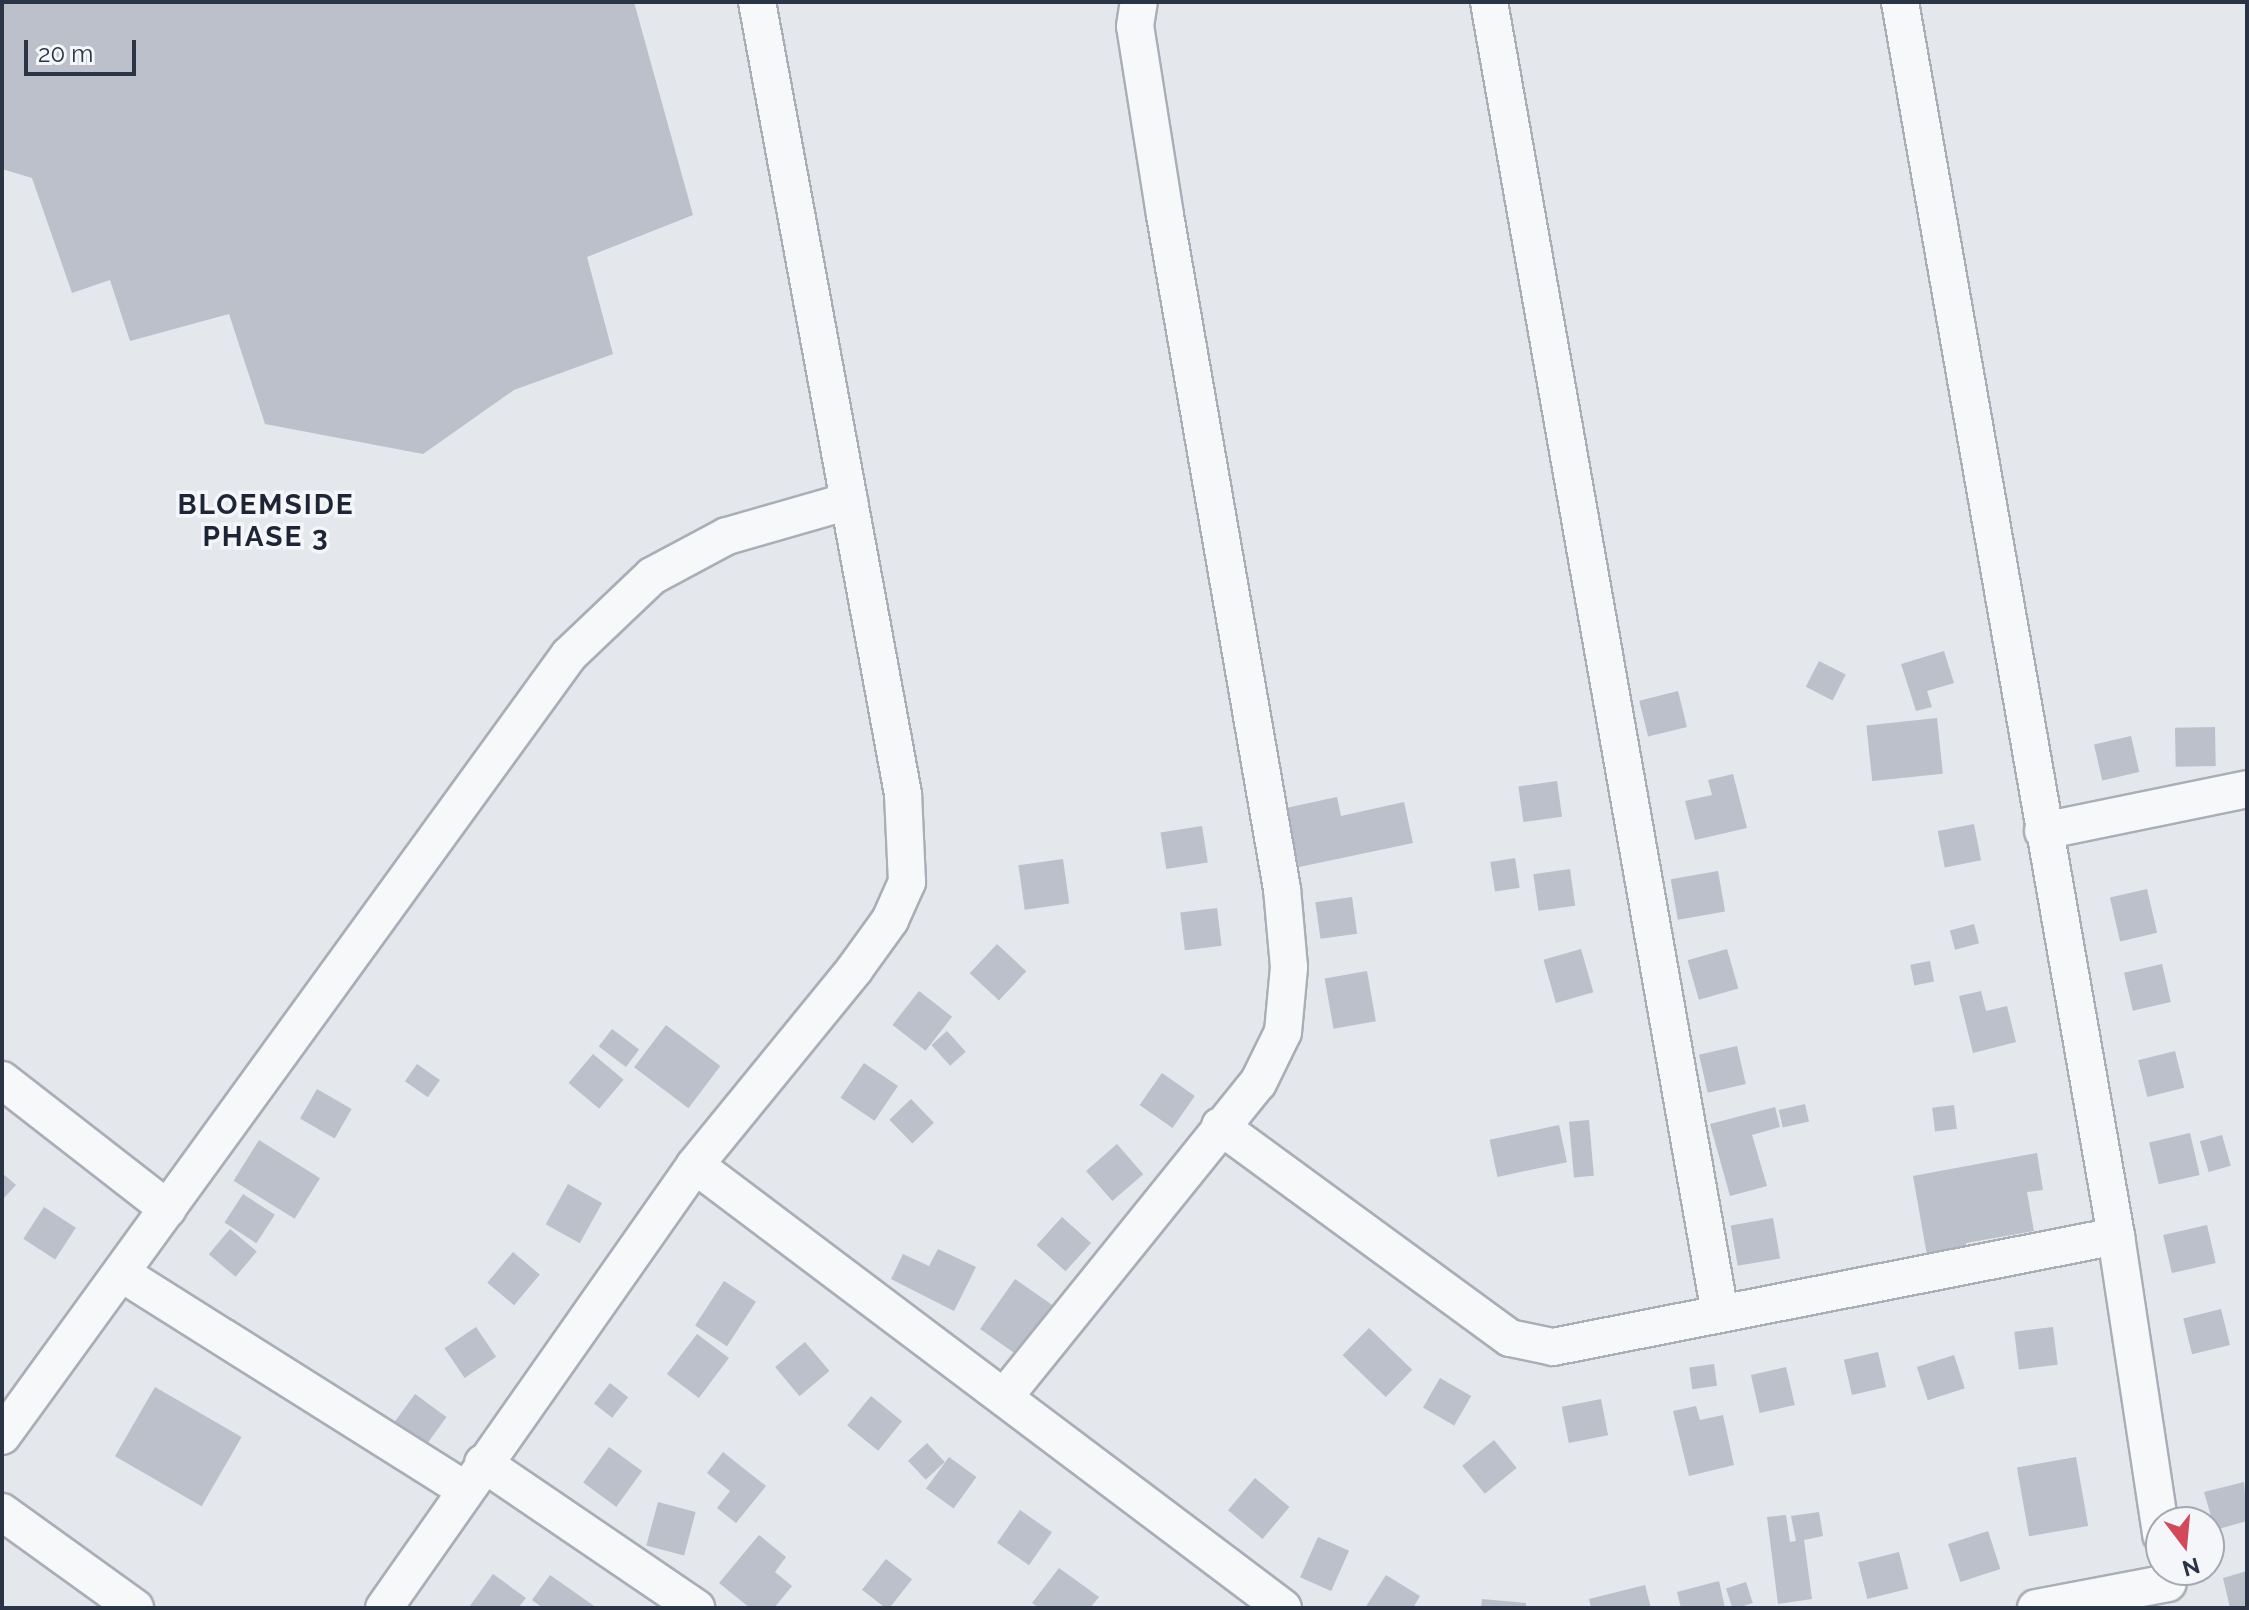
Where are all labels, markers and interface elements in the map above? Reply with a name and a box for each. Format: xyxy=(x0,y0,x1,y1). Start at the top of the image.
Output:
scale bar xyxy=(28,24,140,74)
text: 20 m xyxy=(38,39,93,68)
district label: BLOEMSIDE PHASE 3 xyxy=(177,488,355,554)
north arrow xyxy=(2145,1506,2225,1586)
text: N xyxy=(2179,1552,2203,1582)

